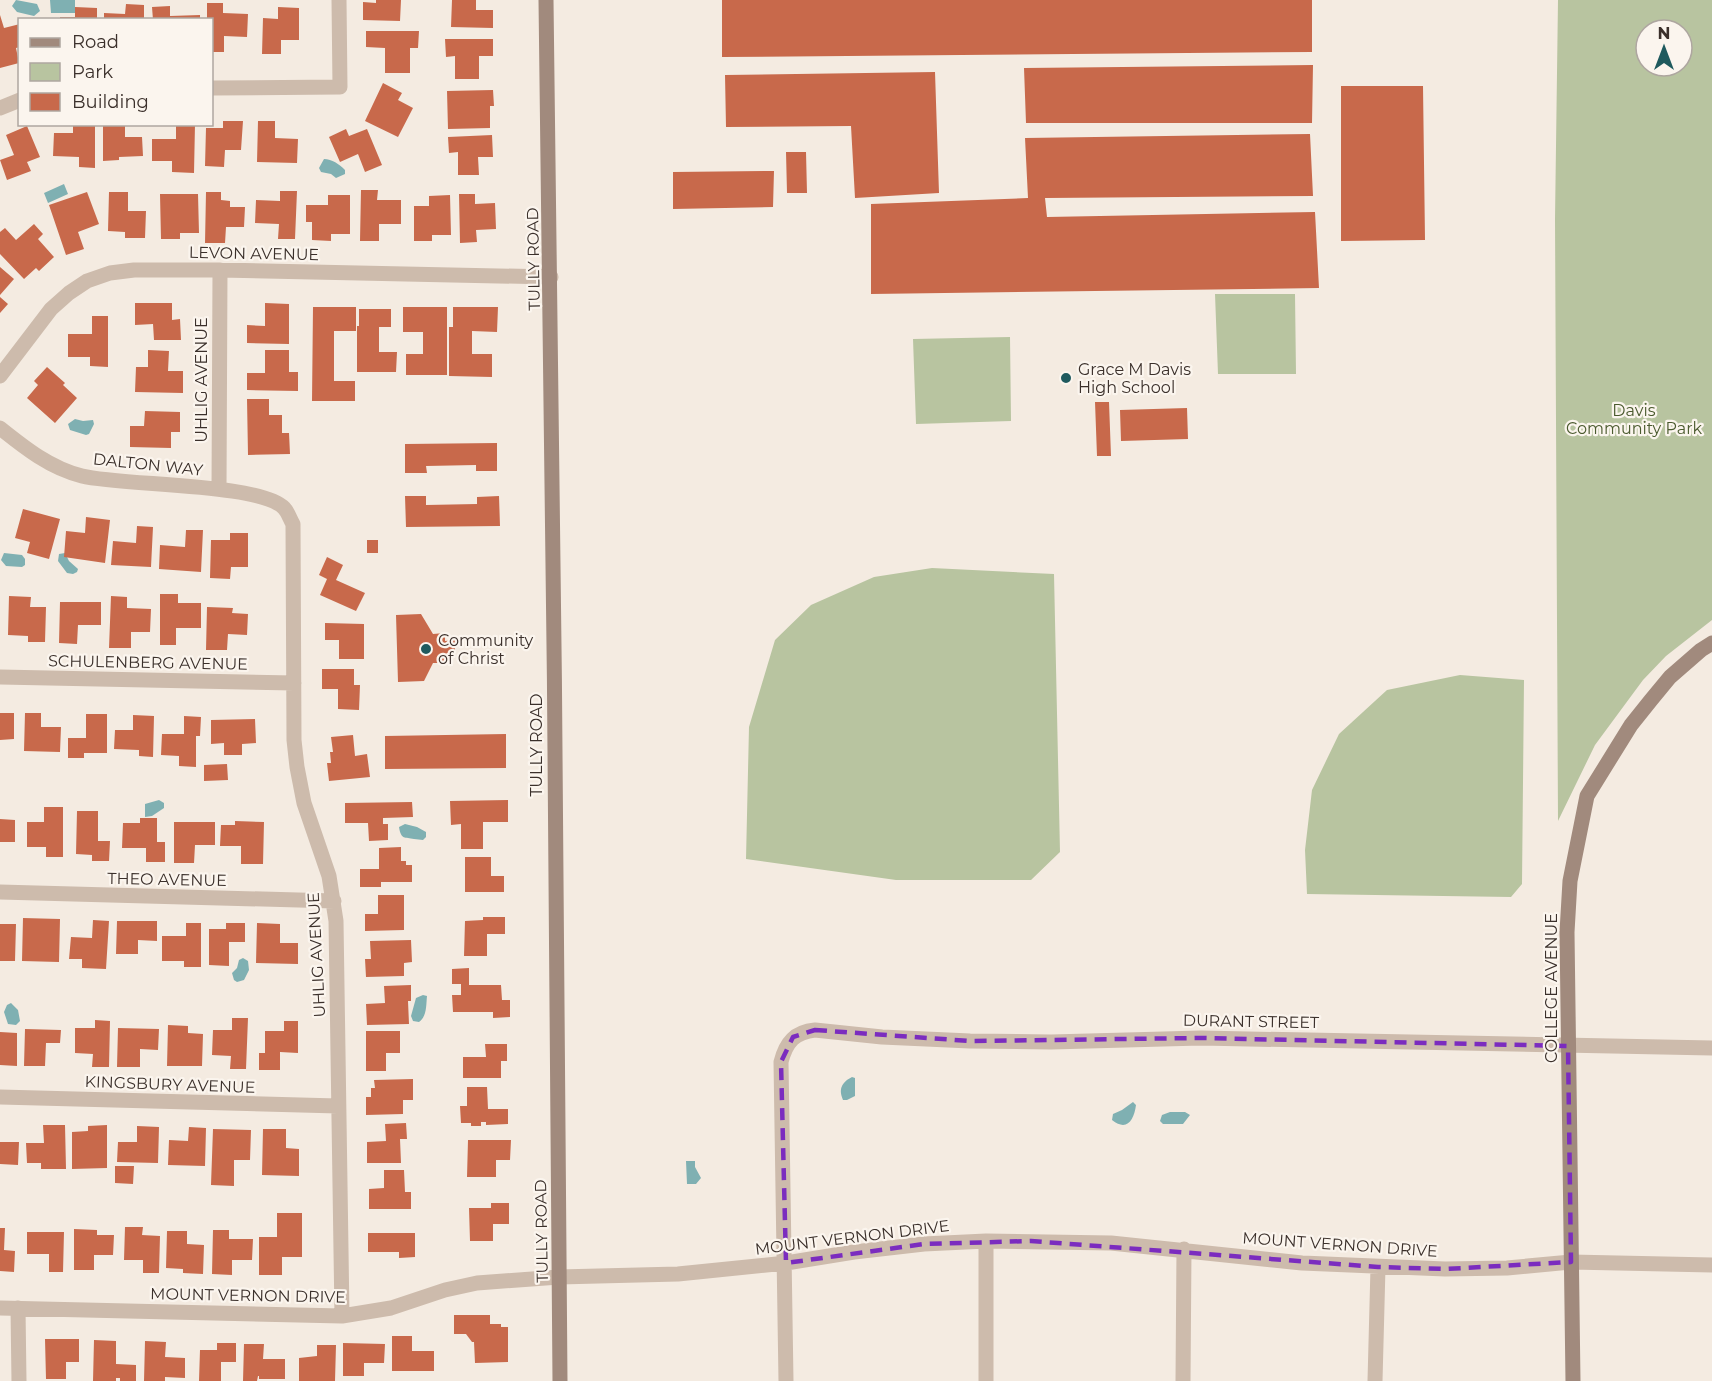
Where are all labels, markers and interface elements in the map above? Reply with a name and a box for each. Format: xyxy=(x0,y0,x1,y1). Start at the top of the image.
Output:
legend xyxy=(18,18,213,126)
north arrow xyxy=(1634,18,1694,78)
text: N xyxy=(1658,24,1670,43)
text: Road xyxy=(72,31,119,53)
text: Park xyxy=(72,61,113,83)
text: Building xyxy=(72,91,149,113)
street label: TULLY ROAD xyxy=(523,207,544,311)
street label: LEVON AVENUE xyxy=(189,243,319,264)
street label: UHLIG AVENUE xyxy=(192,317,211,443)
place label: Grace M Davis High School xyxy=(1078,360,1191,397)
marker: Grace M Davis High School xyxy=(1059,371,1073,385)
park label: Davis Community Park xyxy=(1566,401,1702,438)
street label: DALTON WAY xyxy=(92,449,205,480)
place label: Community of Christ xyxy=(438,631,534,668)
marker: Community of Christ xyxy=(419,642,433,656)
street label: SCHULENBERG AVENUE xyxy=(48,651,248,674)
street label: TULLY ROAD xyxy=(527,693,546,797)
street label: THEO AVENUE xyxy=(107,869,227,890)
street label: UHLIG AVENUE xyxy=(304,892,329,1018)
street label: COLLEGE AVENUE xyxy=(1542,913,1561,1063)
street label: DURANT STREET xyxy=(1183,1011,1320,1032)
street label: KINGSBURY AVENUE xyxy=(84,1072,256,1097)
street label: TULLY ROAD xyxy=(531,1179,552,1283)
street label: MOUNT VERNON DRIVE xyxy=(754,1216,950,1259)
street label: MOUNT VERNON DRIVE xyxy=(1242,1228,1438,1261)
street label: MOUNT VERNON DRIVE xyxy=(150,1284,346,1307)

